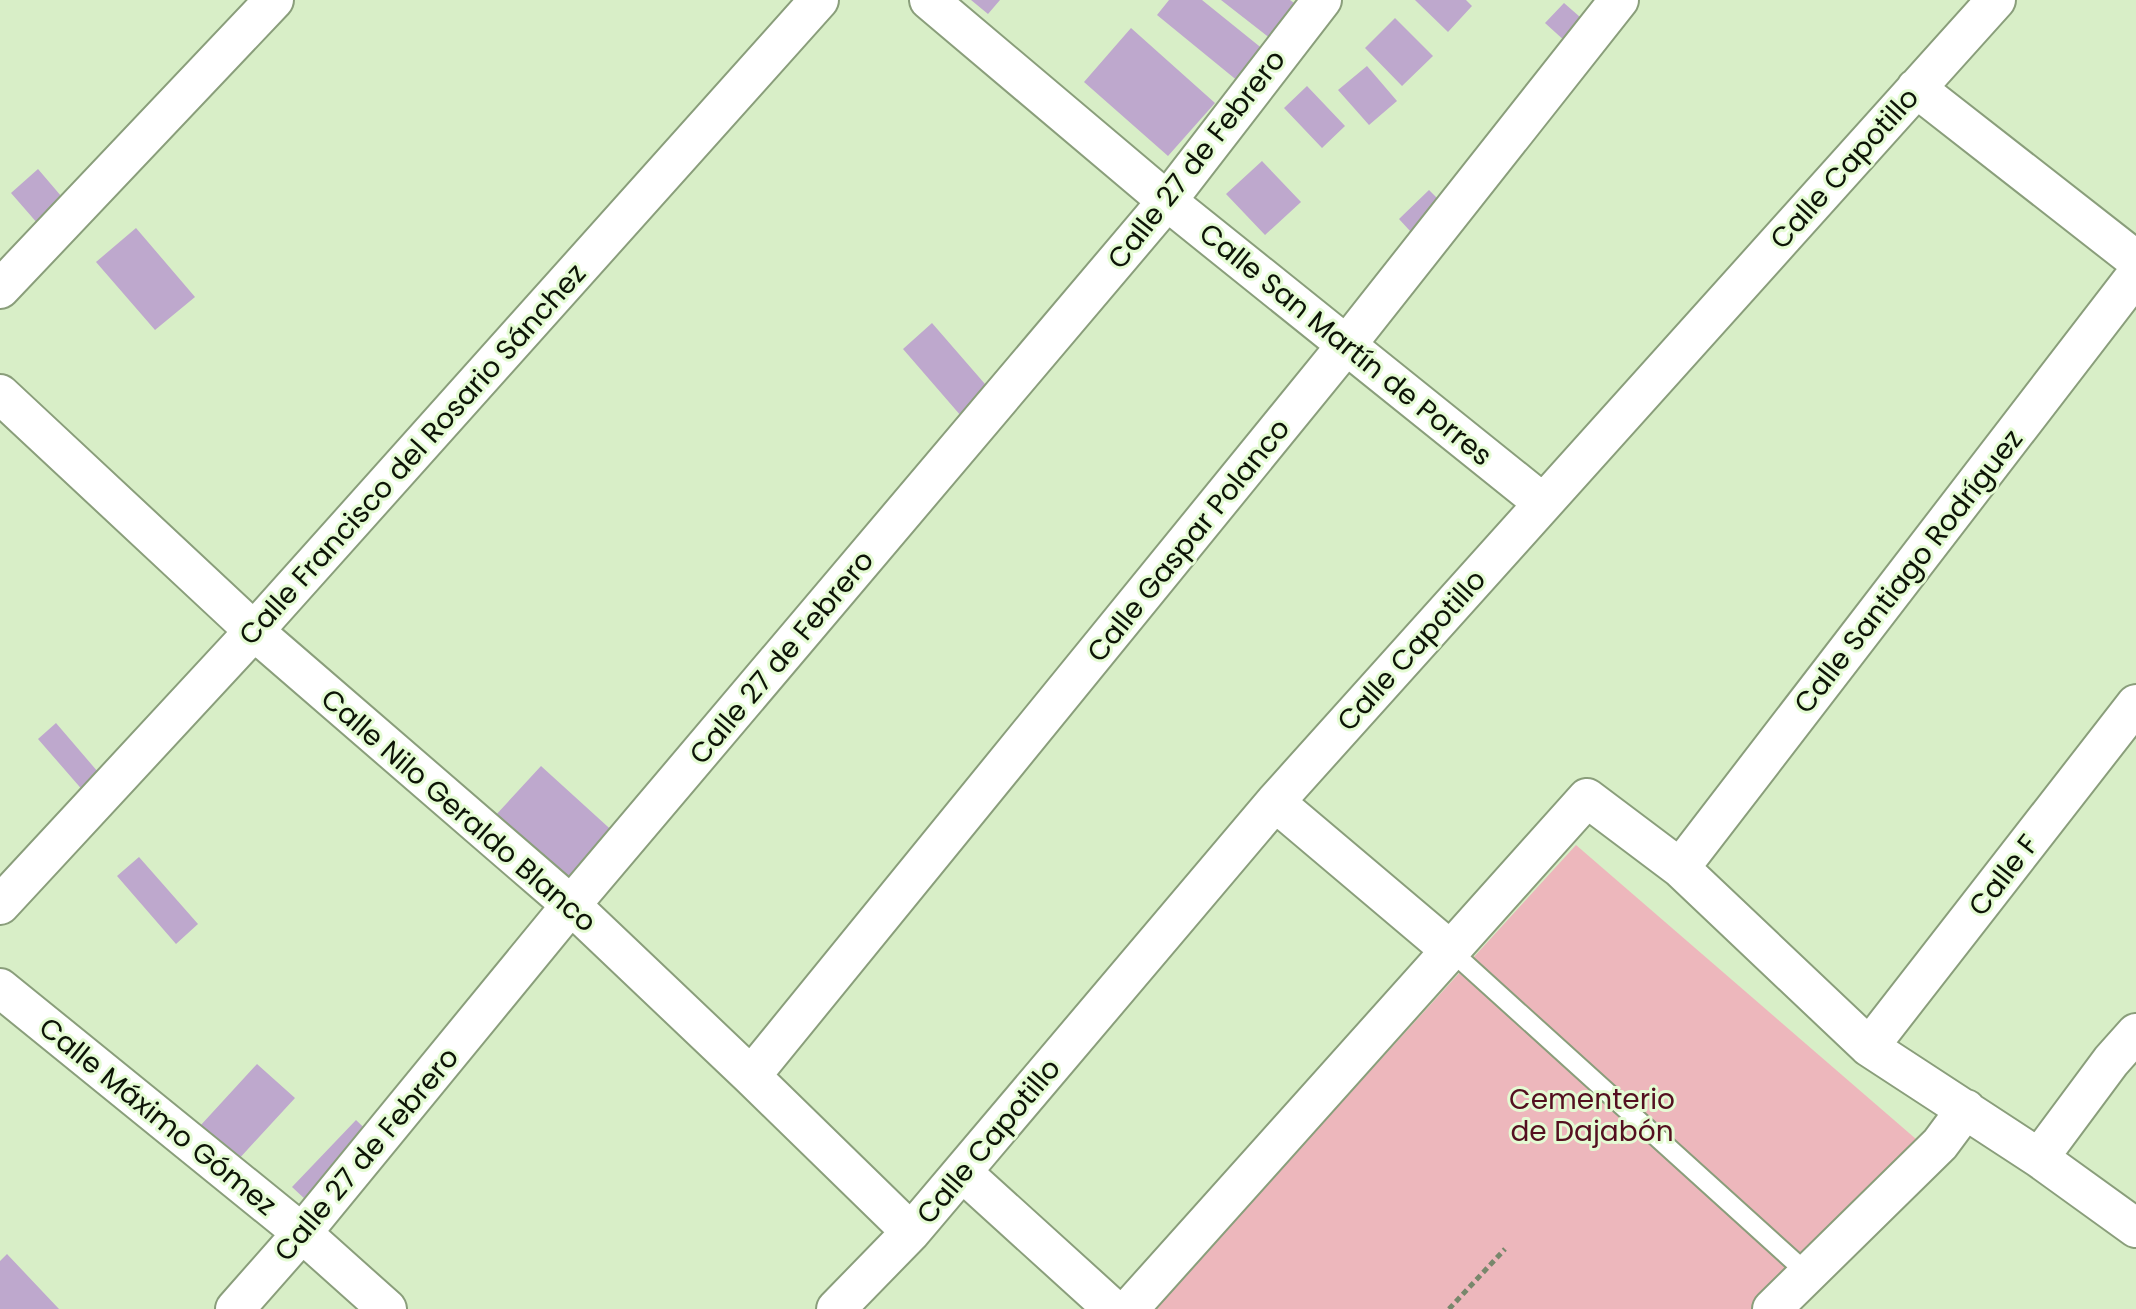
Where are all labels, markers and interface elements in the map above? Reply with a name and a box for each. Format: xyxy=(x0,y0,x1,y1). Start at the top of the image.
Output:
street label: Calle 27 de Febrero xyxy=(1098,42,1294,277)
street label: Calle Capotillo xyxy=(1761,79,1928,258)
street label: Calle San Martín de Porres xyxy=(1191,214,1500,475)
street label: Calle Francisco del Rosario Sánchez xyxy=(230,255,595,654)
street label: Calle Gaspar Polanco xyxy=(1078,410,1299,670)
street label: Calle Santiago Rodríguez xyxy=(1785,421,2032,722)
street label: Calle 27 de Febrero xyxy=(680,542,883,773)
street label: Calle Capotillo xyxy=(1328,561,1495,740)
street label: Calle Nilo Geraldo Blanco xyxy=(312,680,605,941)
street label: Calle F xyxy=(1959,827,2047,924)
street label: Calle Máximo Gómez xyxy=(31,1008,285,1224)
street label: Calle 27 de Febrero xyxy=(265,1039,468,1270)
street label: Calle Capotillo xyxy=(907,1050,1069,1233)
park label: Cementerio de Dajabón xyxy=(1509,1080,1675,1151)

